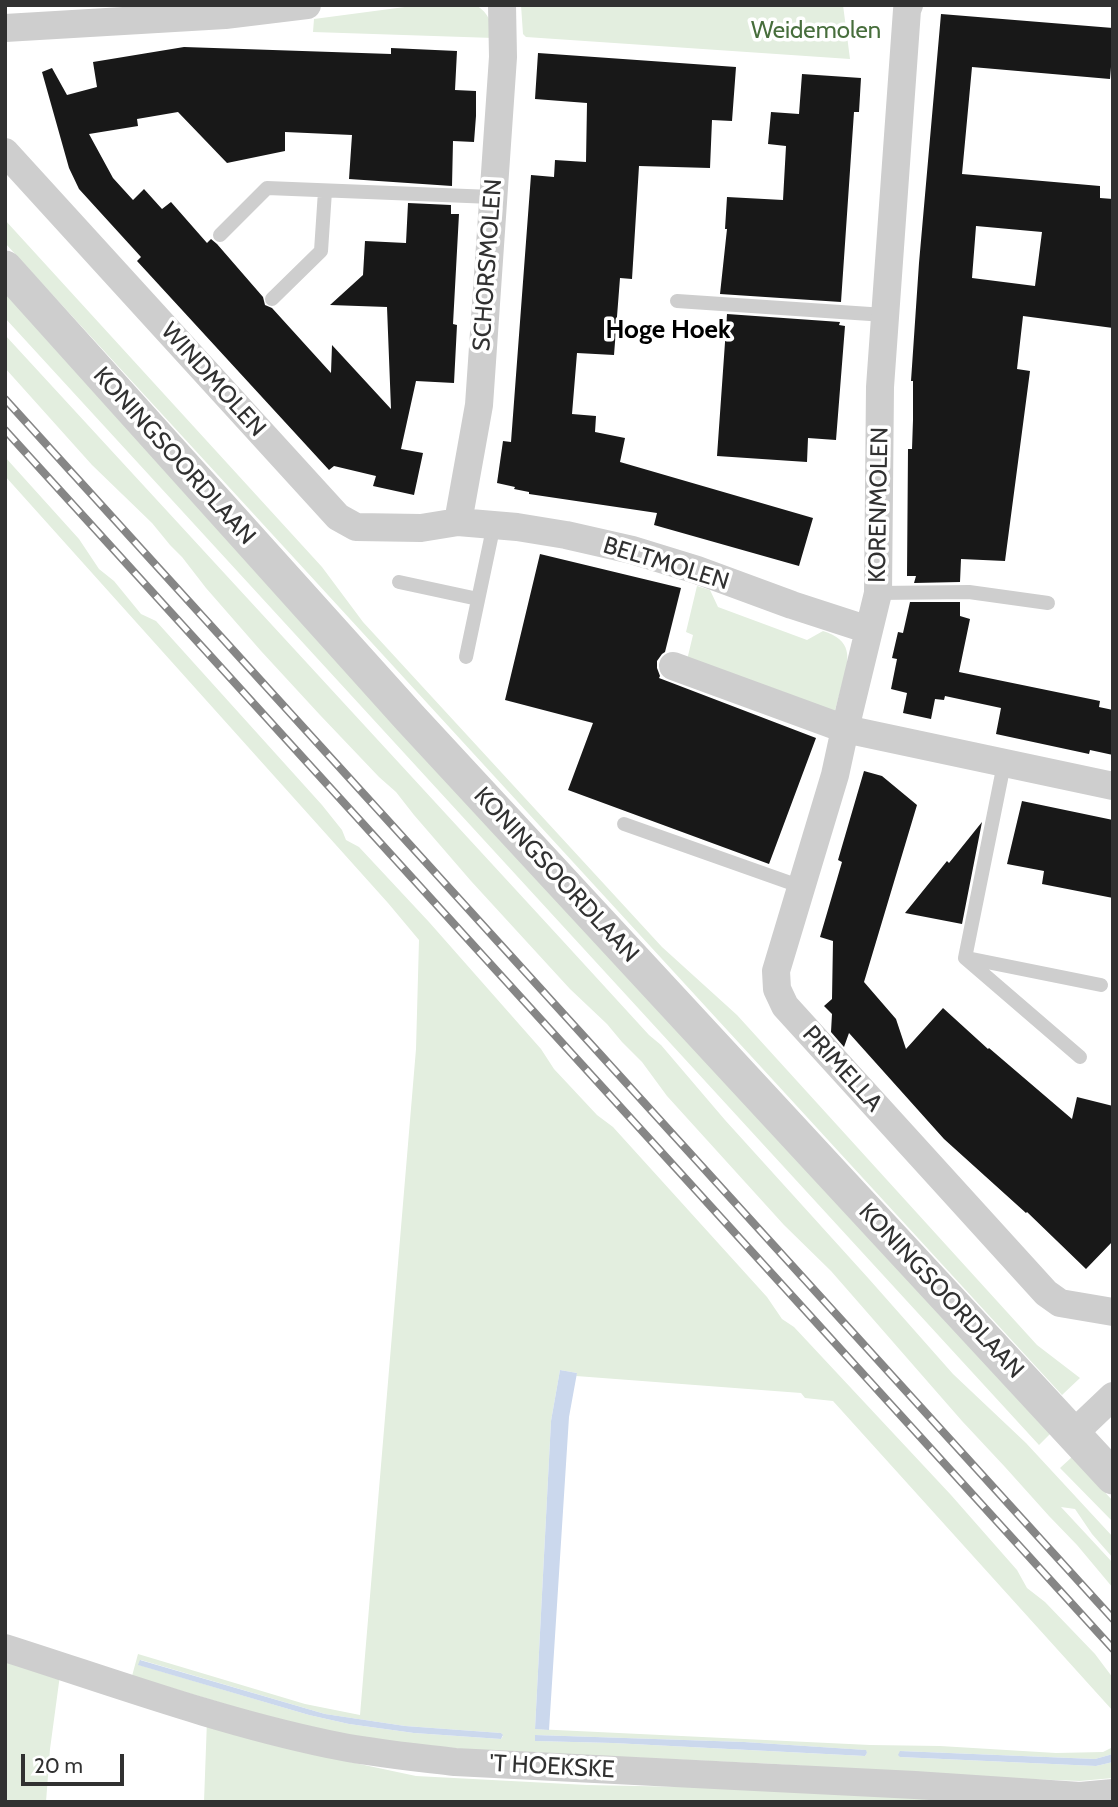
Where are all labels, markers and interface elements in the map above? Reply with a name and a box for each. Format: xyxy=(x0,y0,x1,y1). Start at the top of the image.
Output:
park label: Weidemolen xyxy=(751,17,881,45)
street label: SCHORSMOLEN xyxy=(468,178,508,352)
district label: Hoge Hoek xyxy=(605,314,731,346)
street label: WINDMOLEN xyxy=(154,317,272,443)
street label: KONINGSOORDLAAN xyxy=(87,361,261,551)
street label: KORENMOLEN xyxy=(863,427,895,583)
street label: BELTMOLEN xyxy=(600,531,732,597)
street label: KONINGSOORDLAAN xyxy=(467,782,645,968)
street label: PRIMELLA xyxy=(796,1020,888,1118)
street label: KONINGSOORDLAAN xyxy=(852,1198,1030,1384)
scale bar xyxy=(24,1741,128,1785)
street label: 'T HOEKSKE xyxy=(489,1749,615,1785)
text: 20 m xyxy=(34,1753,83,1778)

